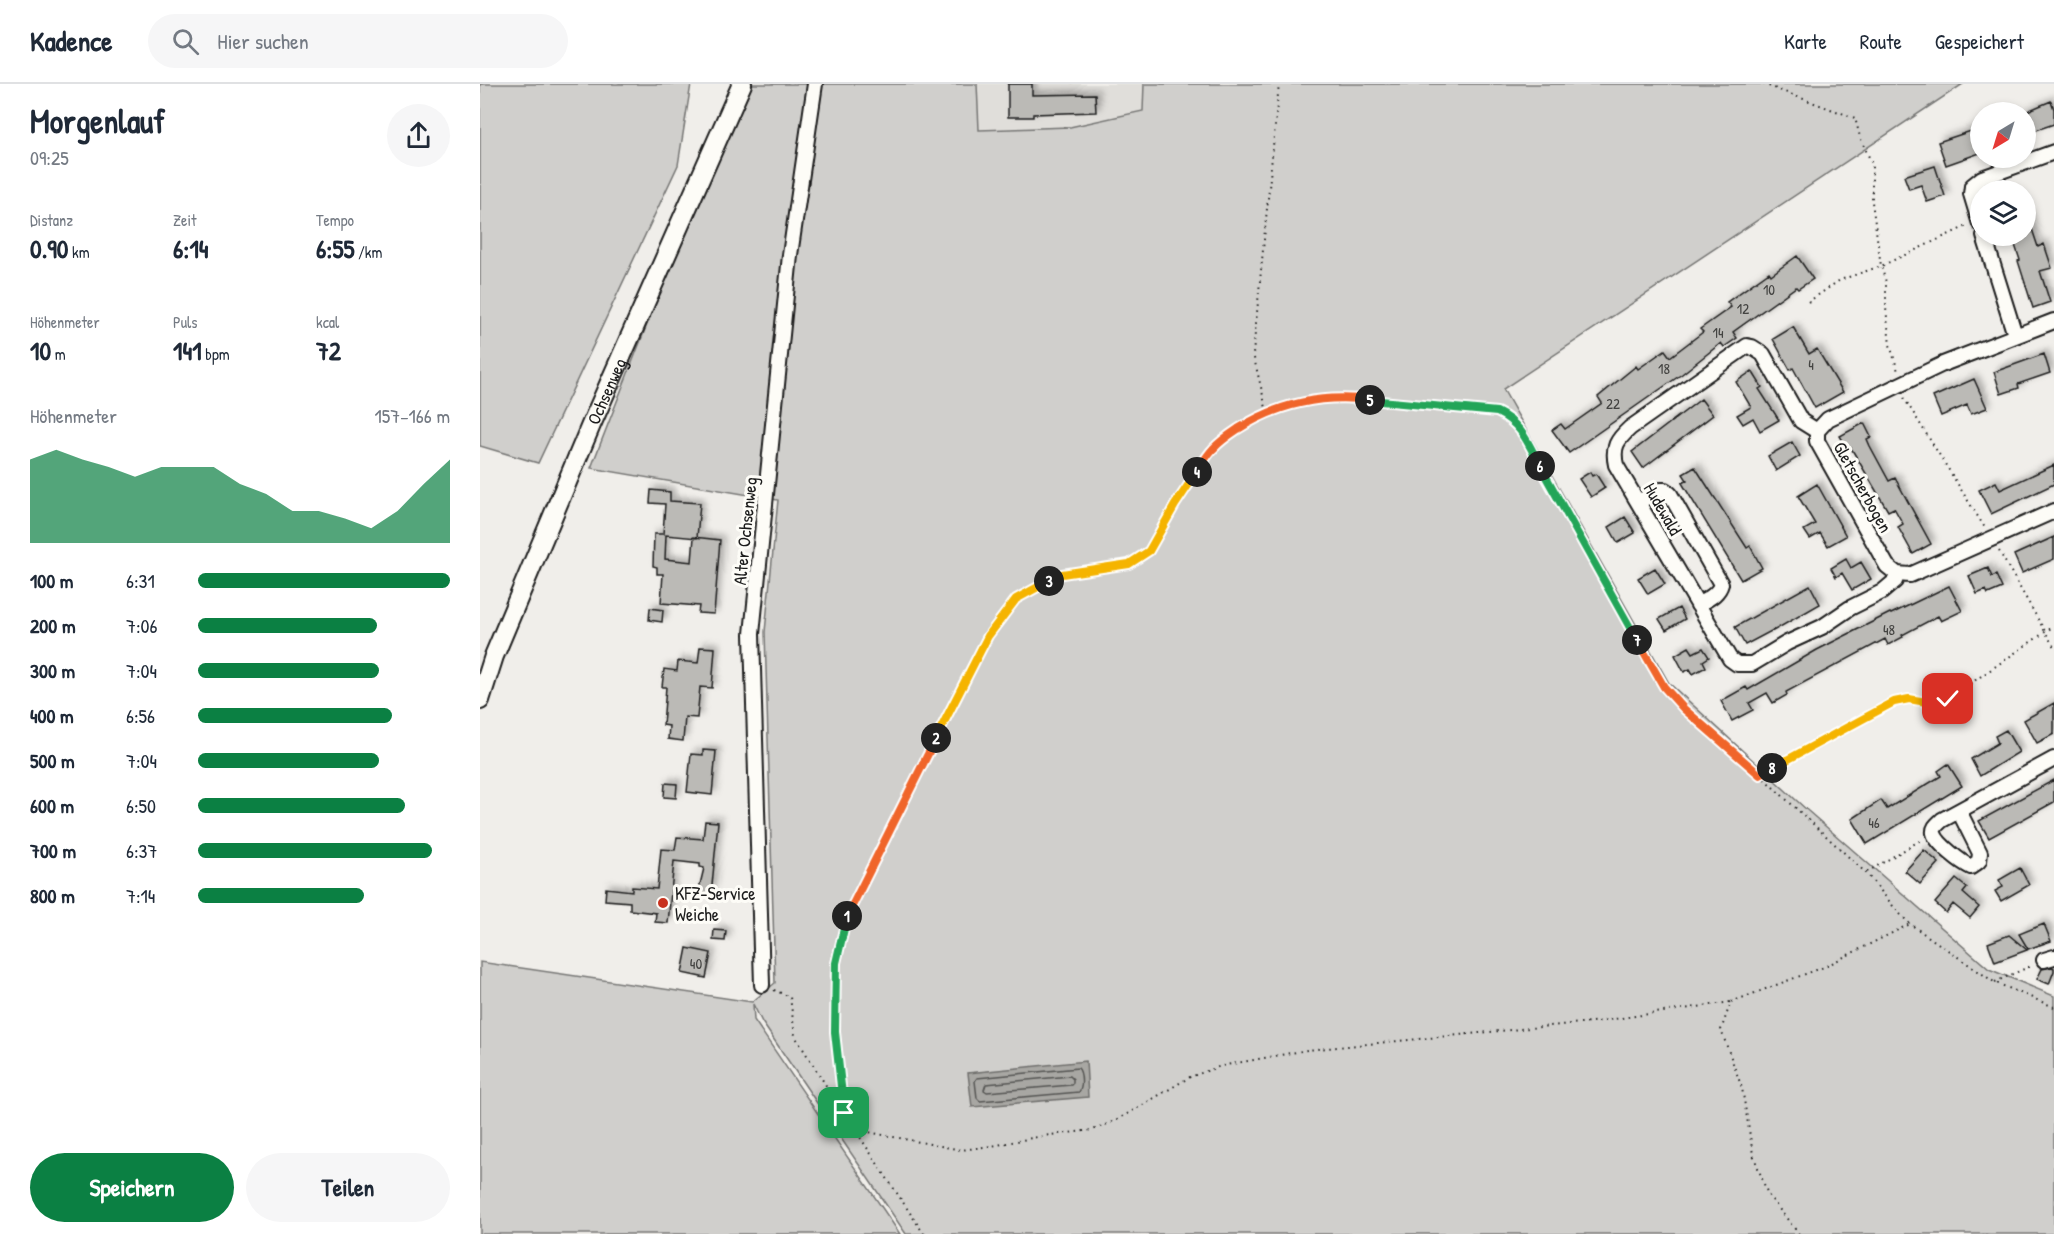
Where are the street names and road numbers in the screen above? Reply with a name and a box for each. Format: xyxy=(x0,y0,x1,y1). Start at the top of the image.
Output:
street label: Ochsenweg xyxy=(580,354,632,428)
street label: Gletscherbogen xyxy=(1828,437,1898,537)
street label: Alter Ochsenweg xyxy=(727,476,763,586)
street label: Hudewald xyxy=(1638,478,1688,540)

